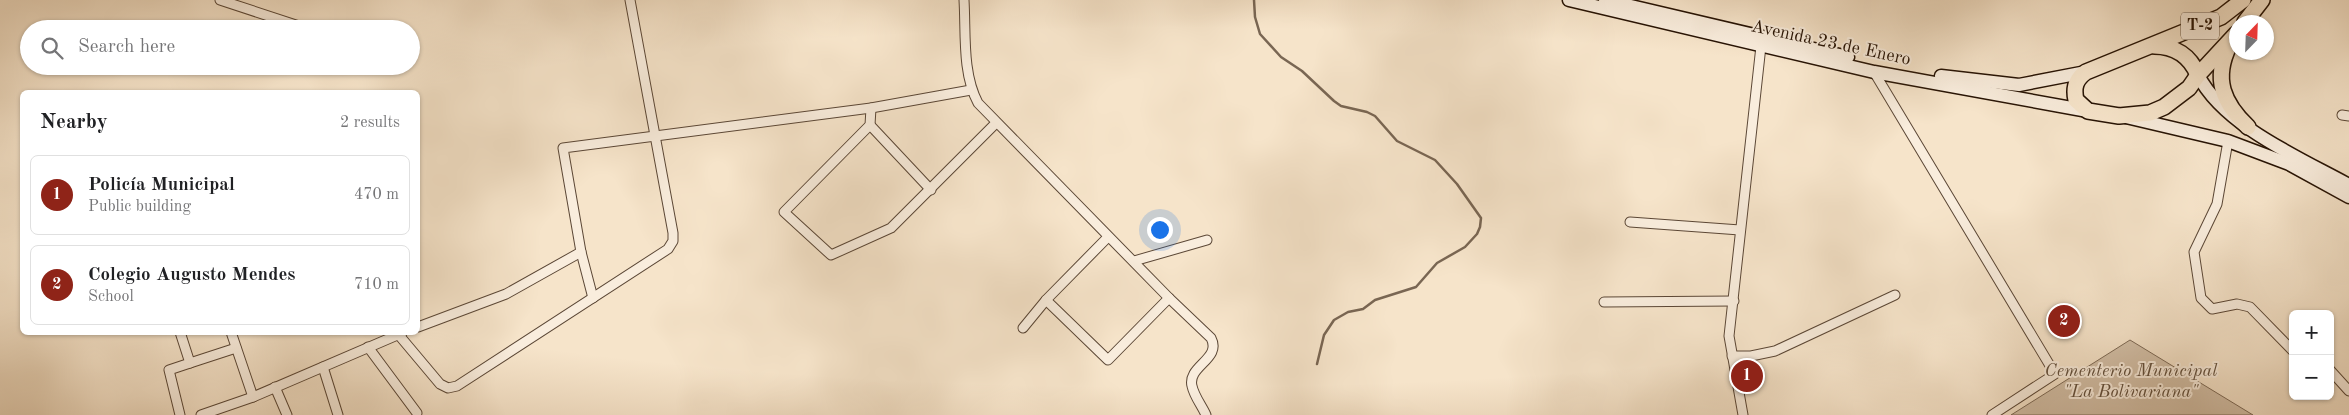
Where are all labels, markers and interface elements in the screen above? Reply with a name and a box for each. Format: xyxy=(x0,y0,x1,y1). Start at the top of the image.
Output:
road number: T-2 xyxy=(2181,12,2219,40)
north arrow xyxy=(2229,15,2274,60)
street label: Avenida 23 de Enero xyxy=(1749,17,1913,69)
search box xyxy=(20,20,420,75)
icon: search xyxy=(38,34,66,62)
text: Search here xyxy=(78,38,175,57)
text: Nearby xyxy=(40,112,108,133)
text: 2 results xyxy=(340,115,400,131)
text: Policía Municipal xyxy=(88,176,235,195)
text: 1 xyxy=(52,187,62,203)
text: 470 m xyxy=(354,187,399,203)
text: Public building xyxy=(88,199,191,215)
your location xyxy=(1147,217,1173,243)
text: Colegio Augusto Mendes xyxy=(88,266,296,285)
text: 2 xyxy=(52,277,62,293)
text: 710 m xyxy=(354,277,399,293)
text: School xyxy=(88,289,134,305)
pin: 2 xyxy=(2048,302,2080,340)
map controls xyxy=(2289,310,2334,400)
button: + xyxy=(2289,310,2334,355)
button: − xyxy=(2289,355,2334,400)
pin: 1 xyxy=(1731,357,1763,395)
park label: Cementerio Municipal "La Bolivariana" xyxy=(2045,362,2218,401)

